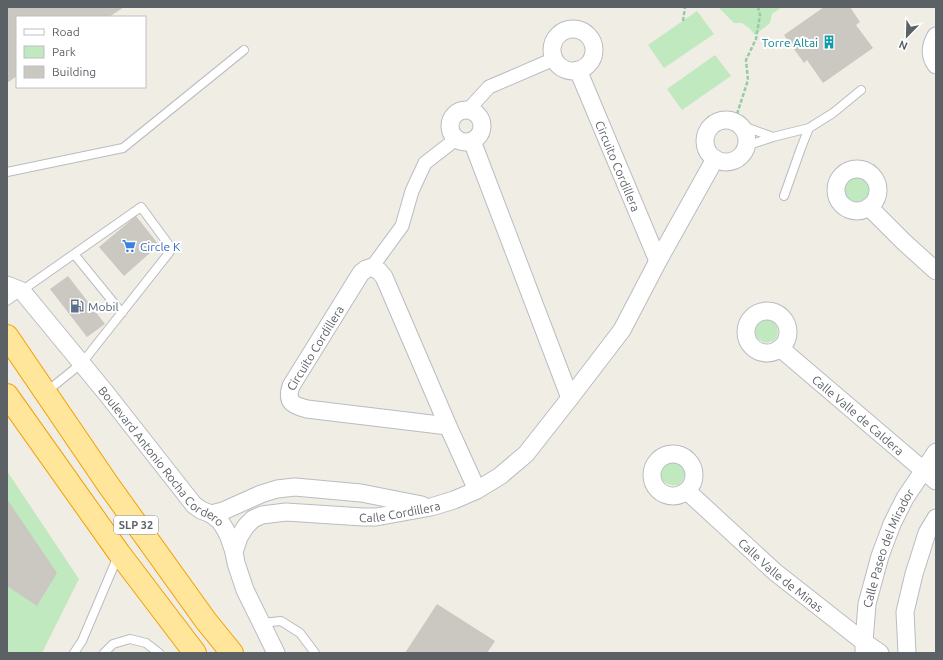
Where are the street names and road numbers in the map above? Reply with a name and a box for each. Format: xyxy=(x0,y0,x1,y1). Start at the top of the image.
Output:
street label: Circuito Cordillera xyxy=(593,119,643,213)
street label: Circuito Cordillera xyxy=(284,303,346,392)
street label: Calle Valle de Caldera xyxy=(810,372,907,457)
street label: Boulevard Antonio Rocha Cordero xyxy=(96,383,227,528)
street label: Calle Paseo del Mirador xyxy=(860,486,916,609)
street label: Calle Cordillera xyxy=(359,498,442,524)
road number: SLP 32 xyxy=(114,516,158,534)
street label: Calle Valle de Minas xyxy=(736,535,826,614)

